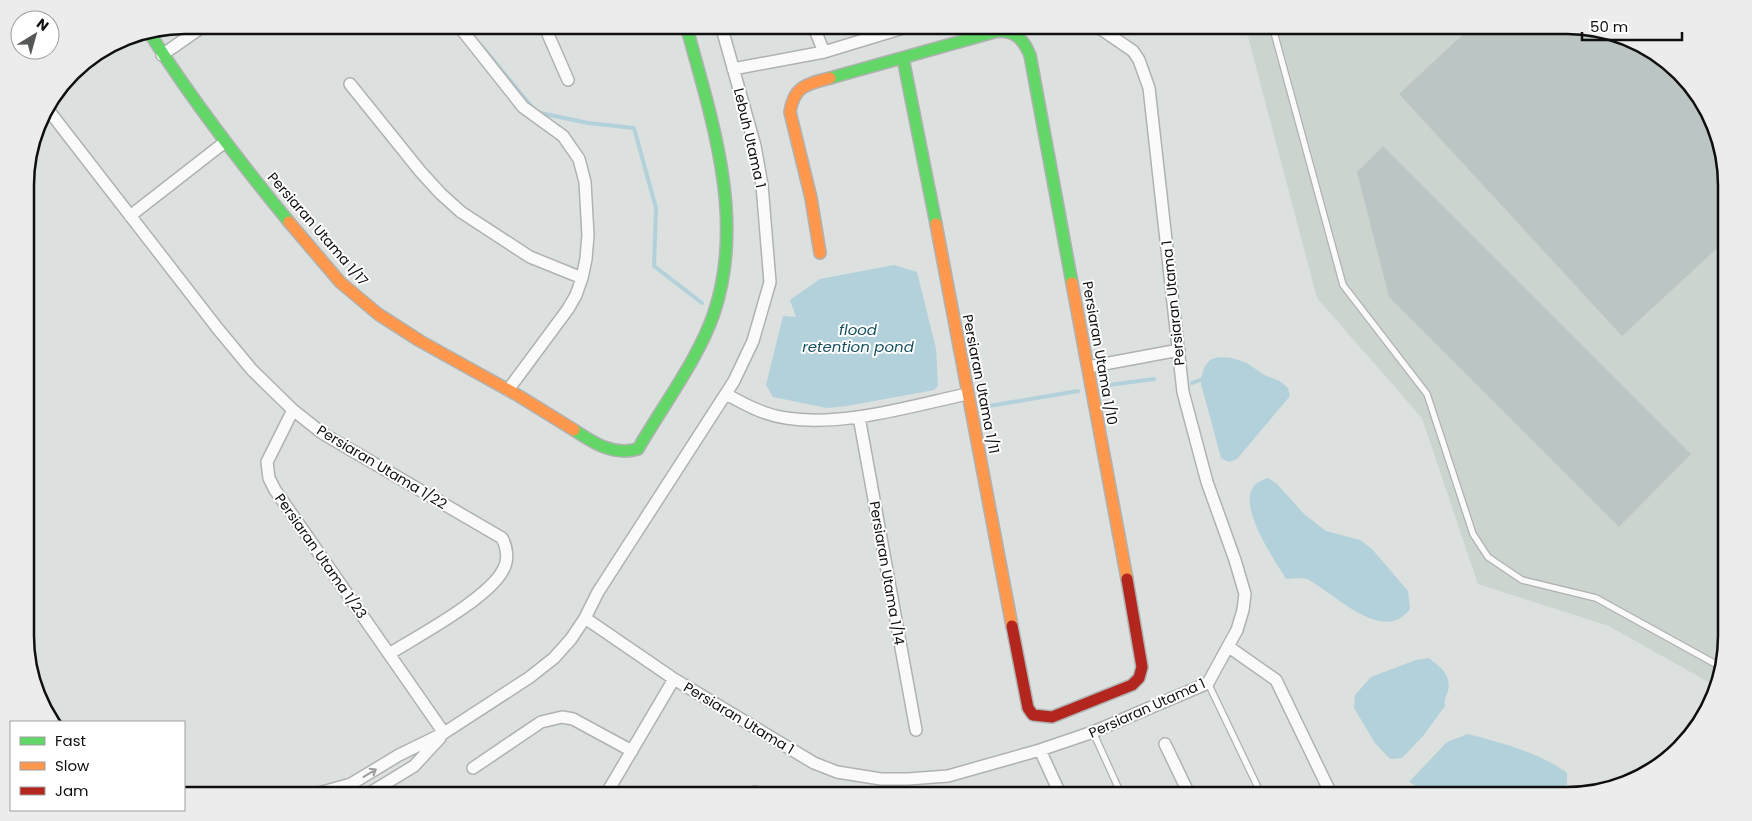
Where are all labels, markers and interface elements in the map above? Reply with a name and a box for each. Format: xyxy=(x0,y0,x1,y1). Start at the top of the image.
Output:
north arrow xyxy=(10,10,60,60)
scale bar xyxy=(1582,10,1682,42)
text: N xyxy=(33,13,53,36)
text: 50 m xyxy=(1590,16,1628,37)
street label: Lebuh Utama 1 xyxy=(729,86,771,190)
street label: Persiaran Utama 1/17 xyxy=(263,168,373,290)
street label: Persiaran Utama 1 xyxy=(1156,239,1190,367)
street label: Persiaran Utama 1/10 xyxy=(1078,280,1122,426)
street label: Persiaran Utama 1/11 xyxy=(958,313,1004,455)
water label: flood retention pond xyxy=(802,319,915,357)
street label: Persiaran Utama 1/22 xyxy=(313,420,451,514)
street label: Persiaran Utama 1/23 xyxy=(270,489,372,623)
street label: Persiaran Utama 1/14 xyxy=(865,500,910,647)
street label: Persiaran Utama 1 xyxy=(1086,673,1208,743)
street label: Persiaran Utama 1 xyxy=(680,677,798,759)
legend xyxy=(10,721,185,811)
text: Fast xyxy=(55,730,86,751)
text: Slow xyxy=(55,755,90,776)
one-way arrow xyxy=(362,767,376,777)
text: Jam xyxy=(55,780,89,801)

